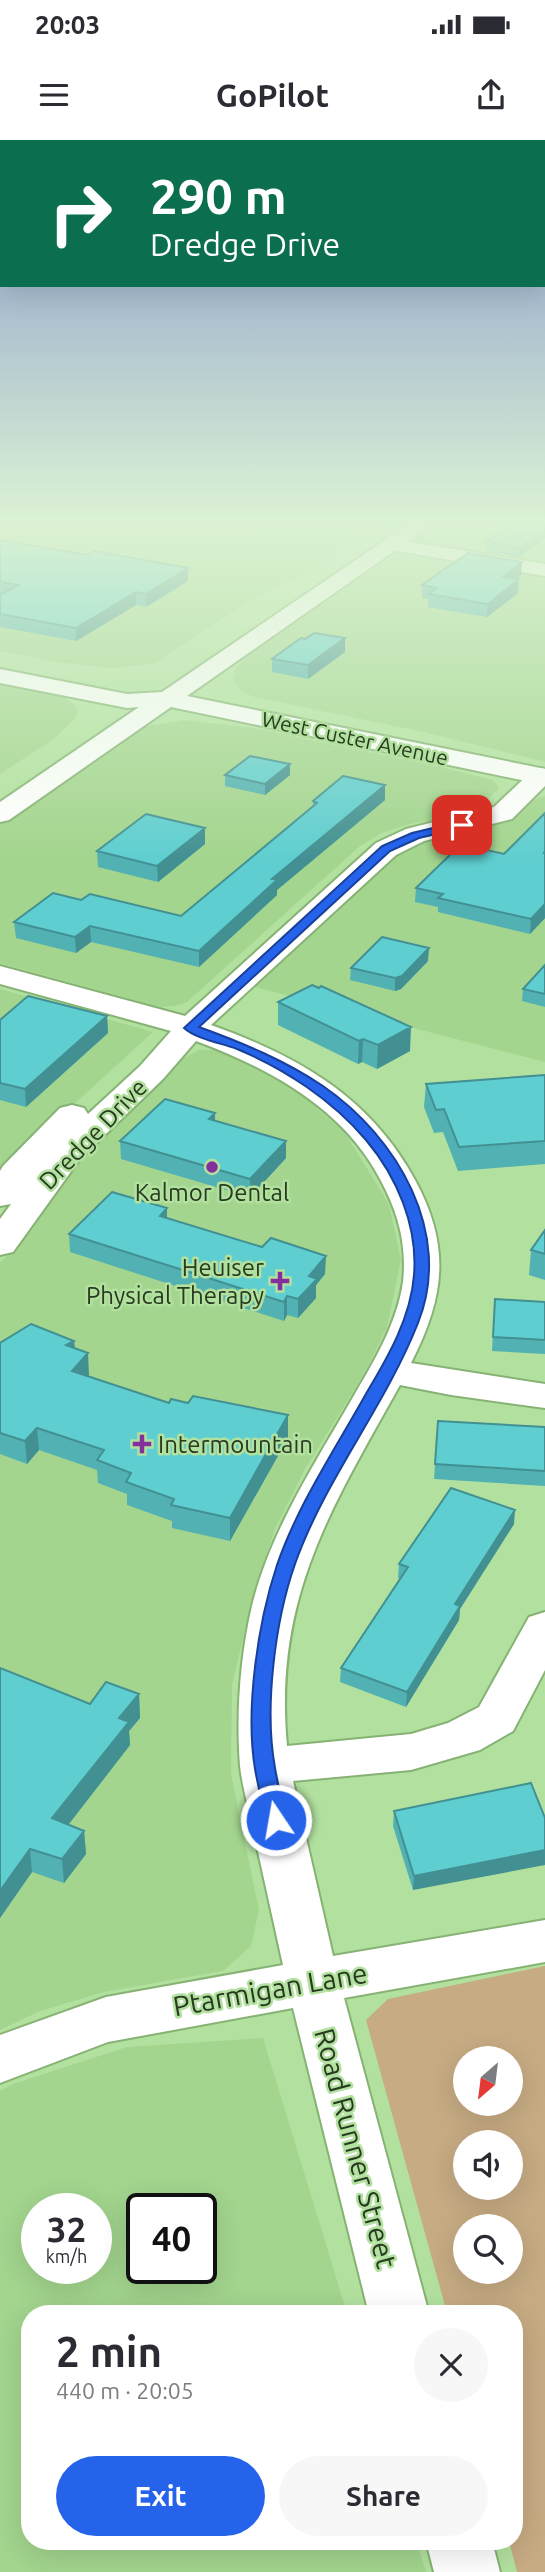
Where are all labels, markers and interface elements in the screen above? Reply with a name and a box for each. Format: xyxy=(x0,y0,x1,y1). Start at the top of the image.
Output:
text: 20:03 xyxy=(35,10,100,39)
icon: menu xyxy=(35,76,73,114)
icon: share xyxy=(472,76,510,114)
text: GoPilot xyxy=(216,77,329,113)
icon: right xyxy=(35,168,126,259)
text: 290 m xyxy=(150,168,287,223)
text: Dredge Drive xyxy=(150,226,340,262)
street label: West Custer Avenue xyxy=(260,707,450,769)
pin xyxy=(432,795,492,855)
icon: arrive xyxy=(443,806,481,844)
street label: Dredge Drive xyxy=(34,1073,152,1195)
marker: Kalmor Dental xyxy=(204,1159,220,1175)
place label: Kalmor Dental xyxy=(135,1179,289,1206)
place label: Heuiser Physical Therapy xyxy=(86,1254,264,1309)
marker: Heuiser Physical Therapy xyxy=(270,1271,290,1291)
place label: Intermountain xyxy=(158,1431,313,1458)
marker: Intermountain xyxy=(132,1434,152,1454)
position arrow xyxy=(239,1783,313,1857)
street label: Ptarmigan Lane xyxy=(170,1957,370,2021)
street label: Road Runner Street xyxy=(309,2025,403,2271)
north arrow xyxy=(453,2046,523,2116)
map controls xyxy=(453,2046,523,2284)
button: sound xyxy=(453,2130,523,2200)
speed limit sign: 40 xyxy=(126,2193,217,2284)
text: 32 xyxy=(47,2209,86,2249)
button: search xyxy=(453,2214,523,2284)
text: km/h xyxy=(46,2246,87,2266)
text: 2 min xyxy=(56,2328,162,2375)
button: close xyxy=(414,2328,488,2402)
text: 440 m · 20:05 xyxy=(56,2378,194,2403)
button: Exit xyxy=(56,2456,265,2536)
button: Share xyxy=(279,2456,488,2536)

